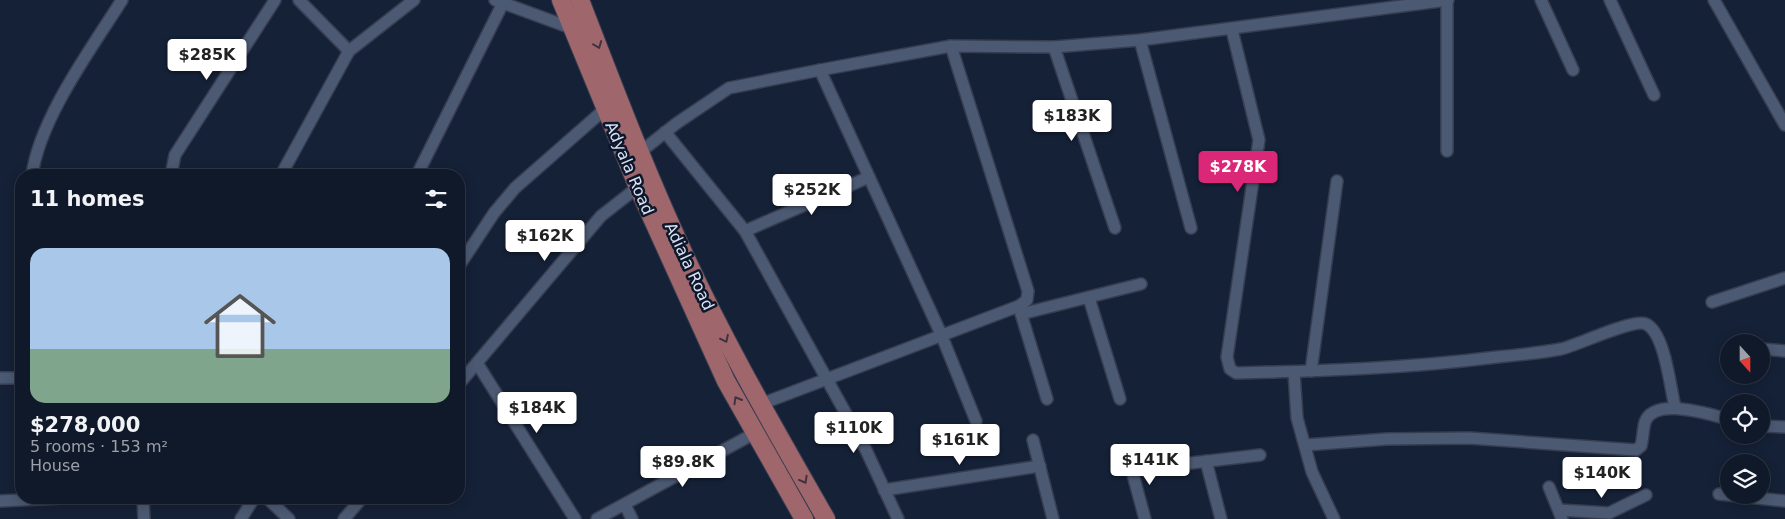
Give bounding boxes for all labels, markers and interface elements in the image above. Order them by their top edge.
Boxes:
pin: $285K [172,38,242,81]
one-way arrow [592,41,602,49]
text: $285K [179,45,235,64]
pin: $183K [1037,100,1107,142]
text: $183K [1044,106,1100,125]
street label: Adyala Road [601,119,658,218]
pin: $278K [1203,150,1273,193]
text: $278K [1210,157,1266,176]
pin: $252K [777,174,847,216]
text: $252K [784,180,840,199]
icon: filters [422,185,450,213]
text: 11 homes [30,187,145,211]
street label: Adiala Road [661,219,718,313]
pin: $162K [510,220,580,262]
text: $162K [517,226,573,245]
icon: home [195,281,285,371]
one-way arrow [719,334,729,343]
north arrow [1720,334,1770,384]
map controls [1720,334,1770,504]
pin: $184K [502,392,572,434]
button: locate [1720,394,1770,444]
one-way arrow [733,397,743,406]
text: $184K [509,398,565,417]
pin: $110K [819,412,889,454]
text: $278,000 [30,413,140,437]
text: $110K [826,418,882,437]
pin: $161K [925,424,995,466]
text: $161K [932,430,988,449]
text: 5 rooms · 153 m² [30,437,168,456]
pin: $141K [1115,444,1185,486]
pin: $89.8K [642,446,724,488]
text: $141K [1122,450,1178,469]
text: $89.8K [651,452,715,471]
button: layers [1720,454,1770,504]
text: House [30,456,80,475]
pin: $140K [1567,456,1637,499]
text: $140K [1574,463,1630,482]
one-way arrow [798,475,808,484]

